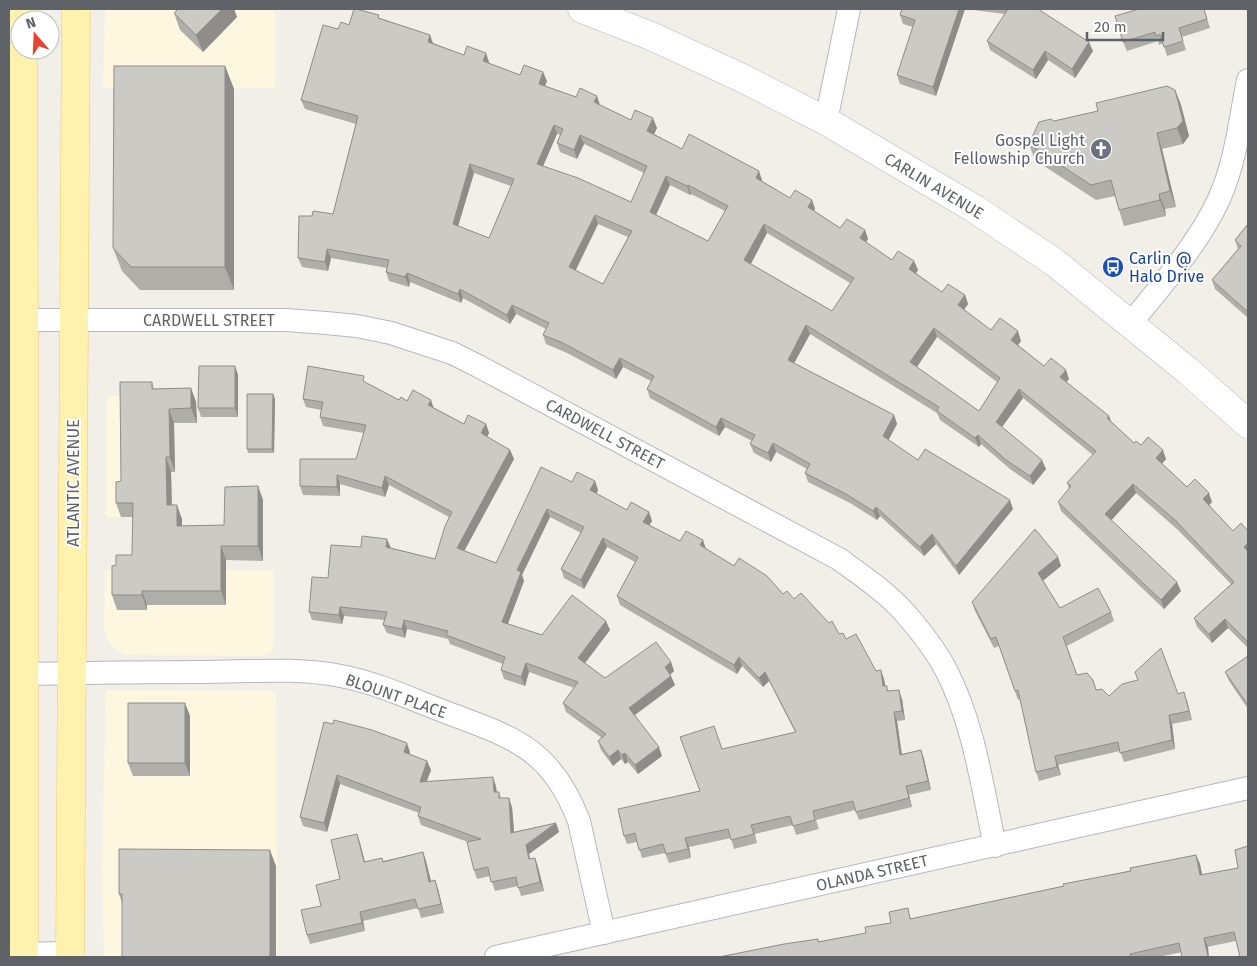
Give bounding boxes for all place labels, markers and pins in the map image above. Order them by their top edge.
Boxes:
place label: Gospel Light Fellowship Church [954,131,1085,168]
church icon: Gospel Light Fellowship Church [1089,137,1113,161]
place label: Carlin @ Halo Drive [1129,249,1204,286]
bus stop icon: Carlin @ Halo Drive [1101,255,1125,279]

